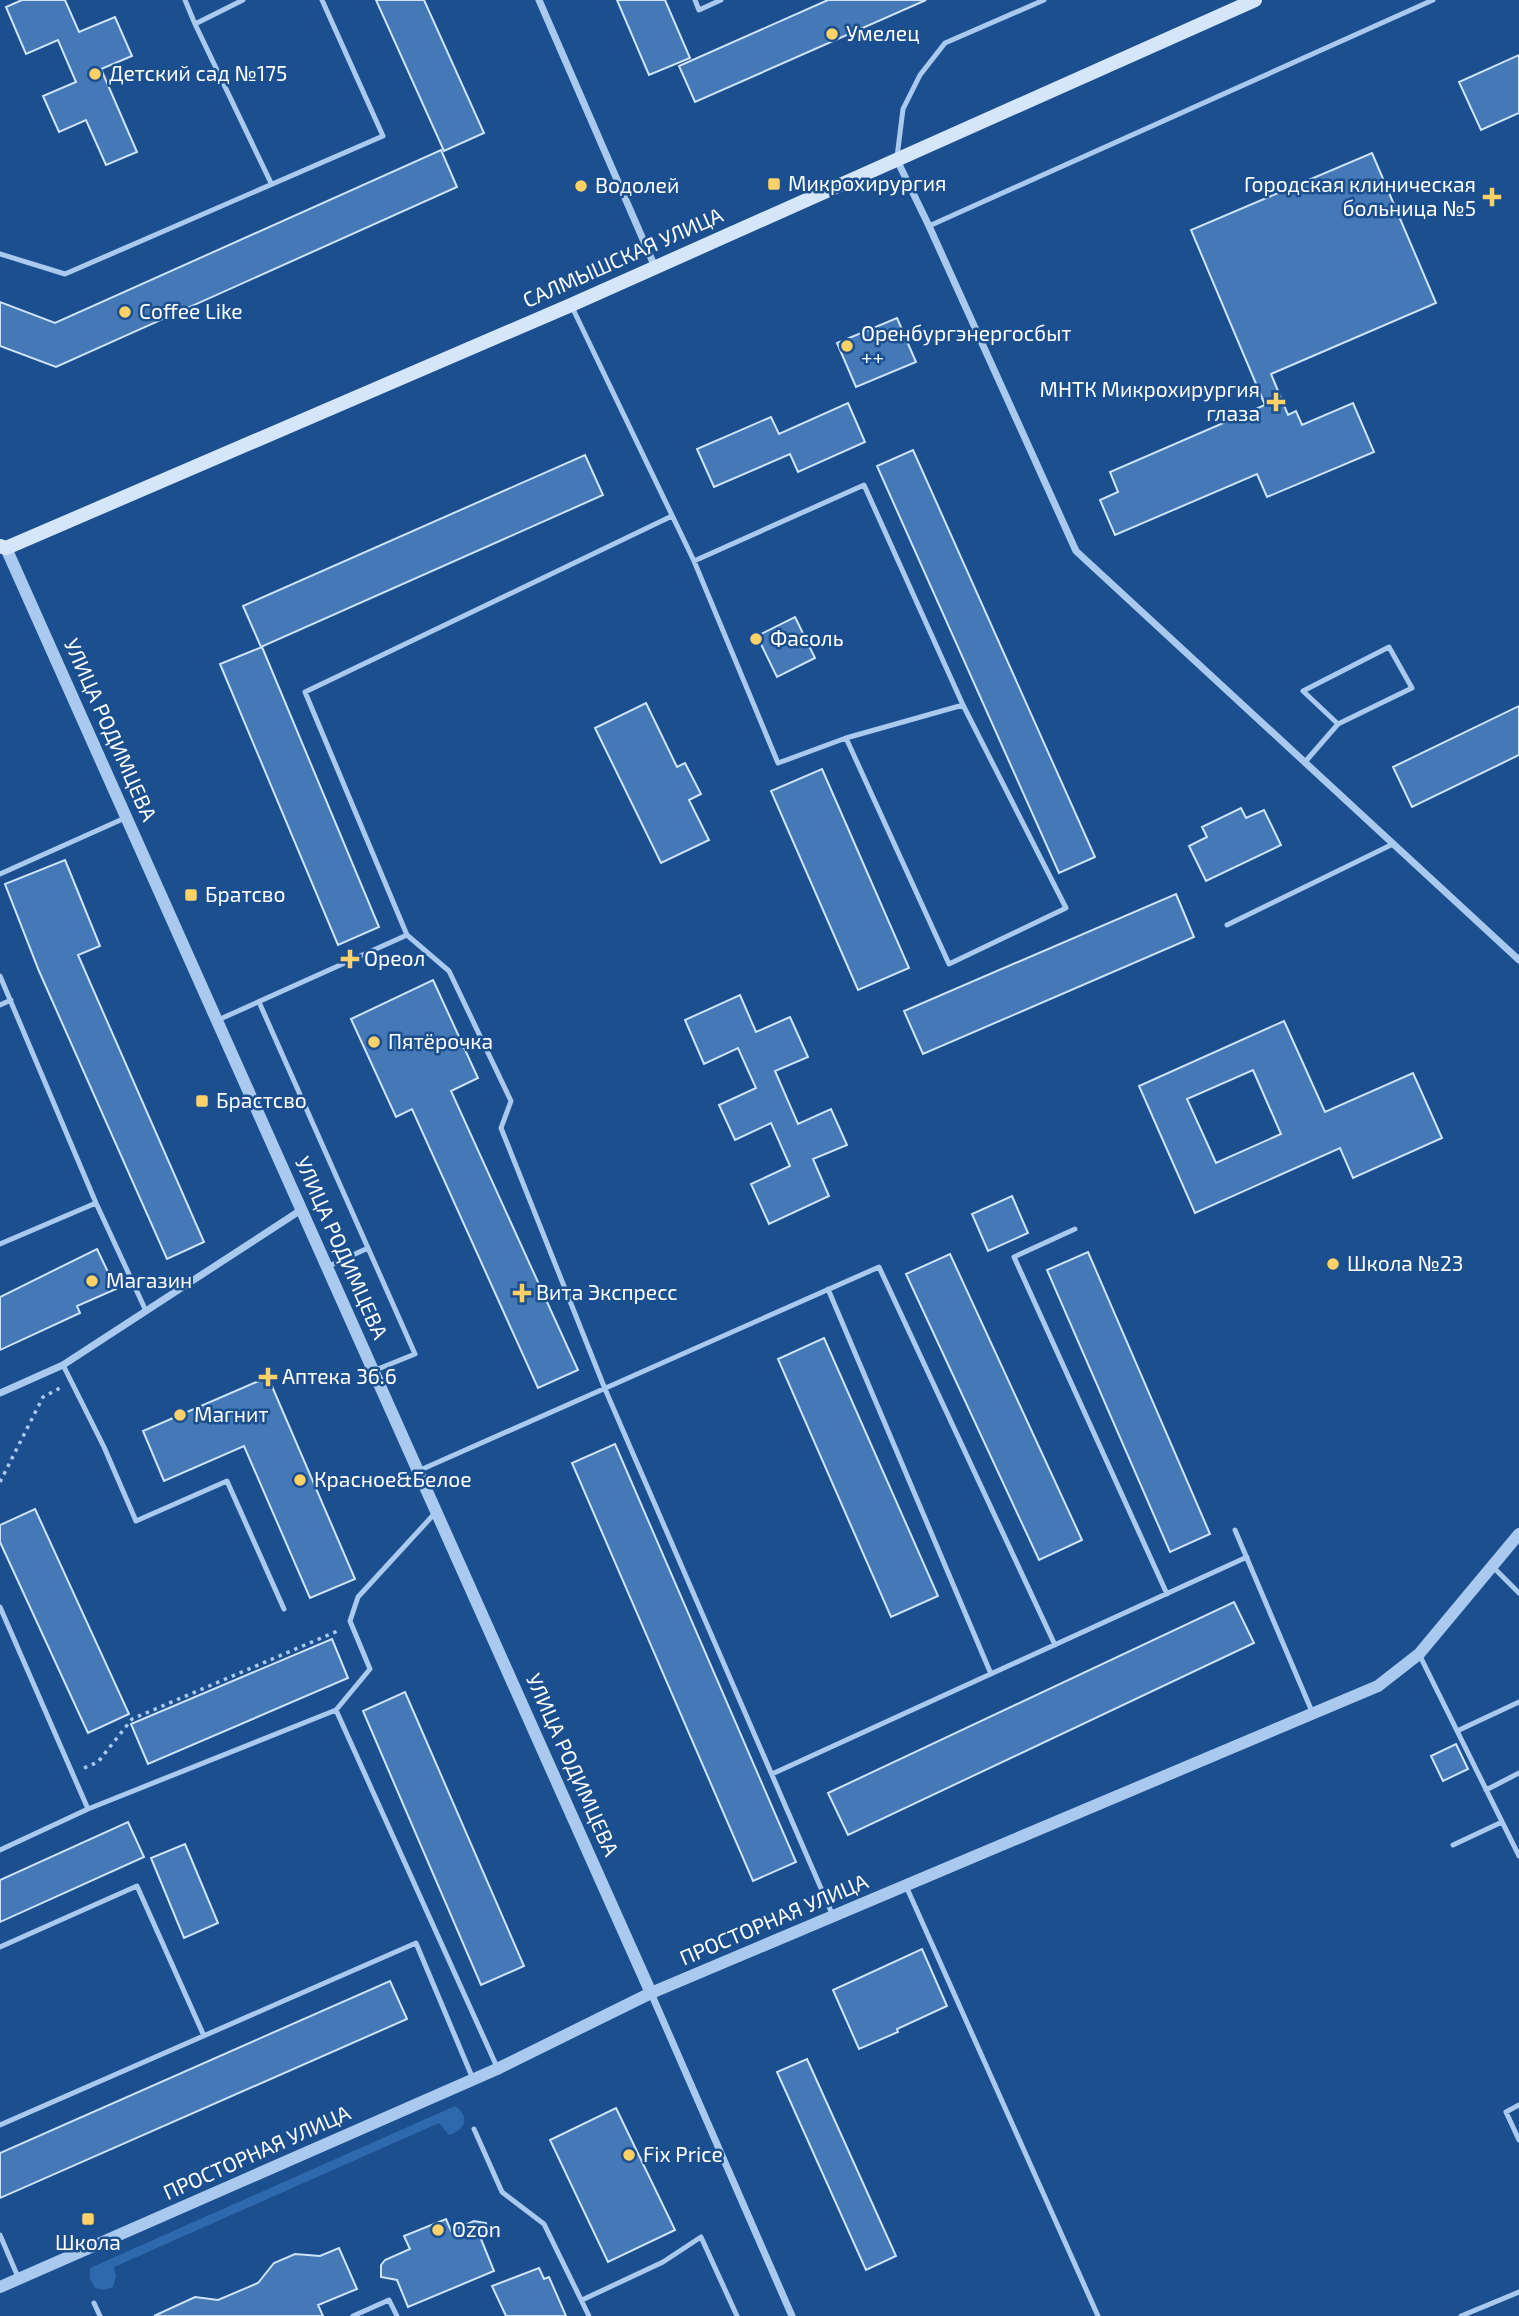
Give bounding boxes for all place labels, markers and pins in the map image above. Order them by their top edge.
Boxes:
place label: Умелец [846,20,920,45]
marker: Умелец [824,26,840,42]
place label: Детский сад №175 [109,60,287,85]
marker: Детский сад №175 [87,66,103,82]
place label: Микрохирургия [788,170,946,196]
place label: Городская клиническая больница №5 [1244,171,1476,220]
place label: Водолей [595,172,679,197]
marker: Микрохирургия [766,176,782,192]
marker: Водолей [573,178,589,194]
marker: Городская клиническая больница №5 [1482,187,1502,207]
place label: Coffee Like [139,298,243,323]
marker: Coffee Like [117,304,133,320]
place label: Оренбургэнергосбыт ++ [861,320,1072,369]
marker: Оренбургэнергосбыт ++ [839,338,855,354]
place label: МНТК Микрохирургия глаза [1040,376,1260,425]
marker: МНТК Микрохирургия глаза [1266,392,1286,412]
place label: Фасоль [770,625,843,650]
marker: Фасоль [748,631,764,647]
place label: Братсво [205,881,285,906]
marker: Братсво [183,887,199,903]
place label: Ореол [364,945,425,970]
marker: Ореол [342,951,358,967]
place label: Пятёрочка [388,1028,493,1053]
marker: Пятёрочка [366,1034,382,1050]
place label: Брастсво [216,1087,307,1112]
marker: Брастсво [194,1093,210,1109]
place label: Школа №23 [1347,1250,1464,1275]
marker: Школа №23 [1325,1256,1341,1272]
place label: Магазин [106,1267,192,1292]
marker: Магазин [84,1273,100,1289]
place label: Вита Экспресс [536,1279,678,1304]
marker: Вита Экспресс [514,1285,530,1301]
place label: Аптека 36.6 [282,1363,397,1388]
marker: Аптека 36.6 [260,1369,276,1385]
place label: Магнит [194,1401,269,1426]
marker: Магнит [172,1407,188,1423]
place label: Красное&Белое [314,1466,472,1491]
marker: Красное&Белое [292,1472,308,1488]
place label: Fix Price [643,2141,723,2166]
marker: Fix Price [621,2147,637,2163]
marker: Школа [80,2211,96,2227]
place label: Ozon [452,2216,501,2241]
marker: Ozon [430,2222,446,2238]
place label: Школа [55,2229,121,2254]

